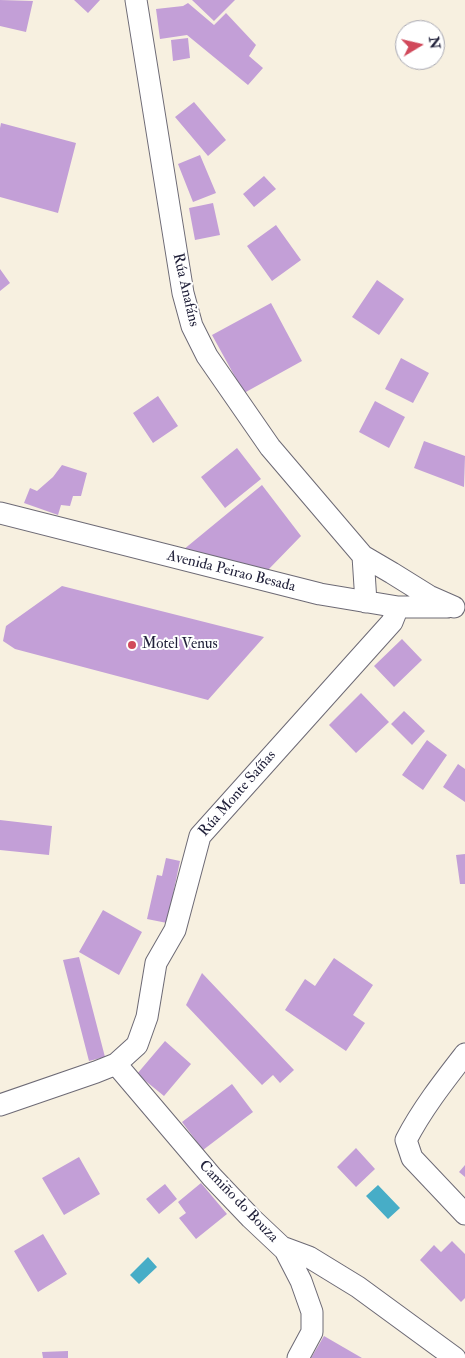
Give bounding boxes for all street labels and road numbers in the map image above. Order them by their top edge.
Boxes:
street label: Rúa Anafáns [168,251,202,329]
street label: Avenida Peirao Besada [165,547,297,597]
street label: Rúa Monte Saíñas [196,747,280,841]
street label: Camiño do Bouza [194,1157,282,1247]

